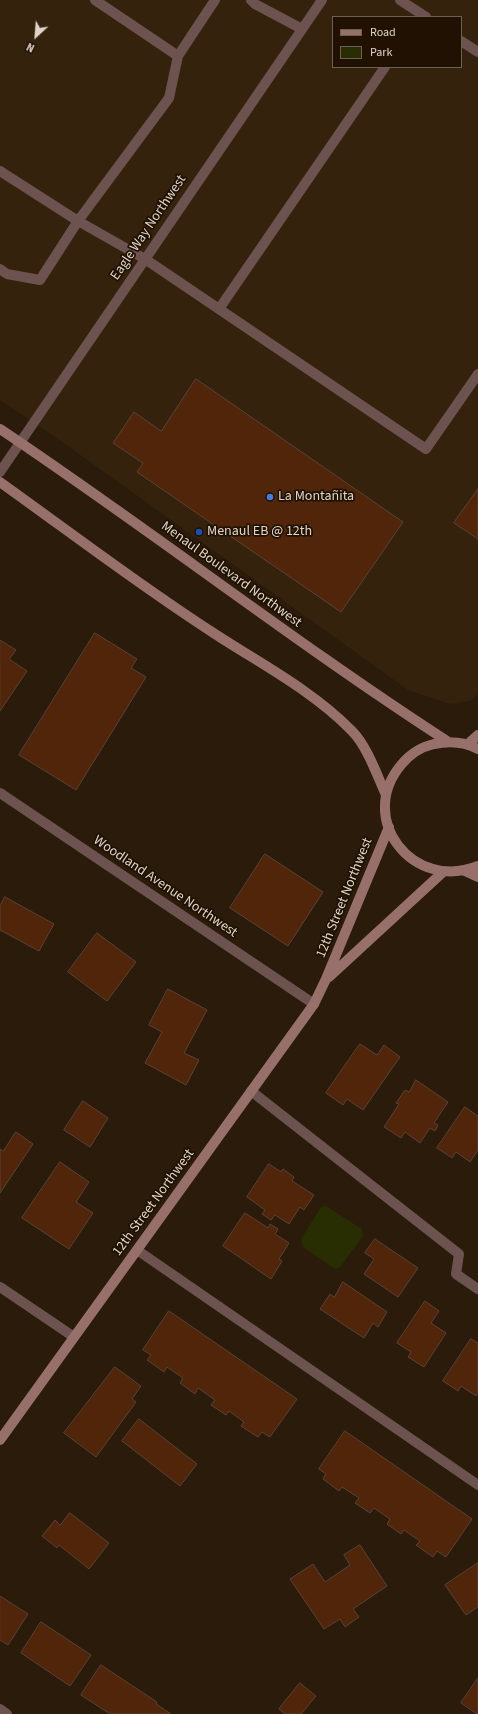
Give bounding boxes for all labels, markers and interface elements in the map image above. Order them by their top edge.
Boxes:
north arrow [16,16,56,56]
legend [332,16,462,68]
text: Road [370,24,396,41]
text: N [24,39,37,56]
text: Park [370,44,392,61]
street label: Eagle Way Northwest [108,172,190,284]
place label: La Montañita [278,489,354,505]
marker: La Montañita [265,492,275,502]
street label: Menaul Boulevard Northwest [157,518,305,632]
place label: Menaul EB @ 12th [207,524,312,540]
marker: Menaul EB @ 12th [194,527,204,537]
street label: Woodland Avenue Northwest [90,833,240,941]
street label: 12th Street Northwest [313,835,377,961]
street label: 12th Street Northwest [110,1146,198,1260]

